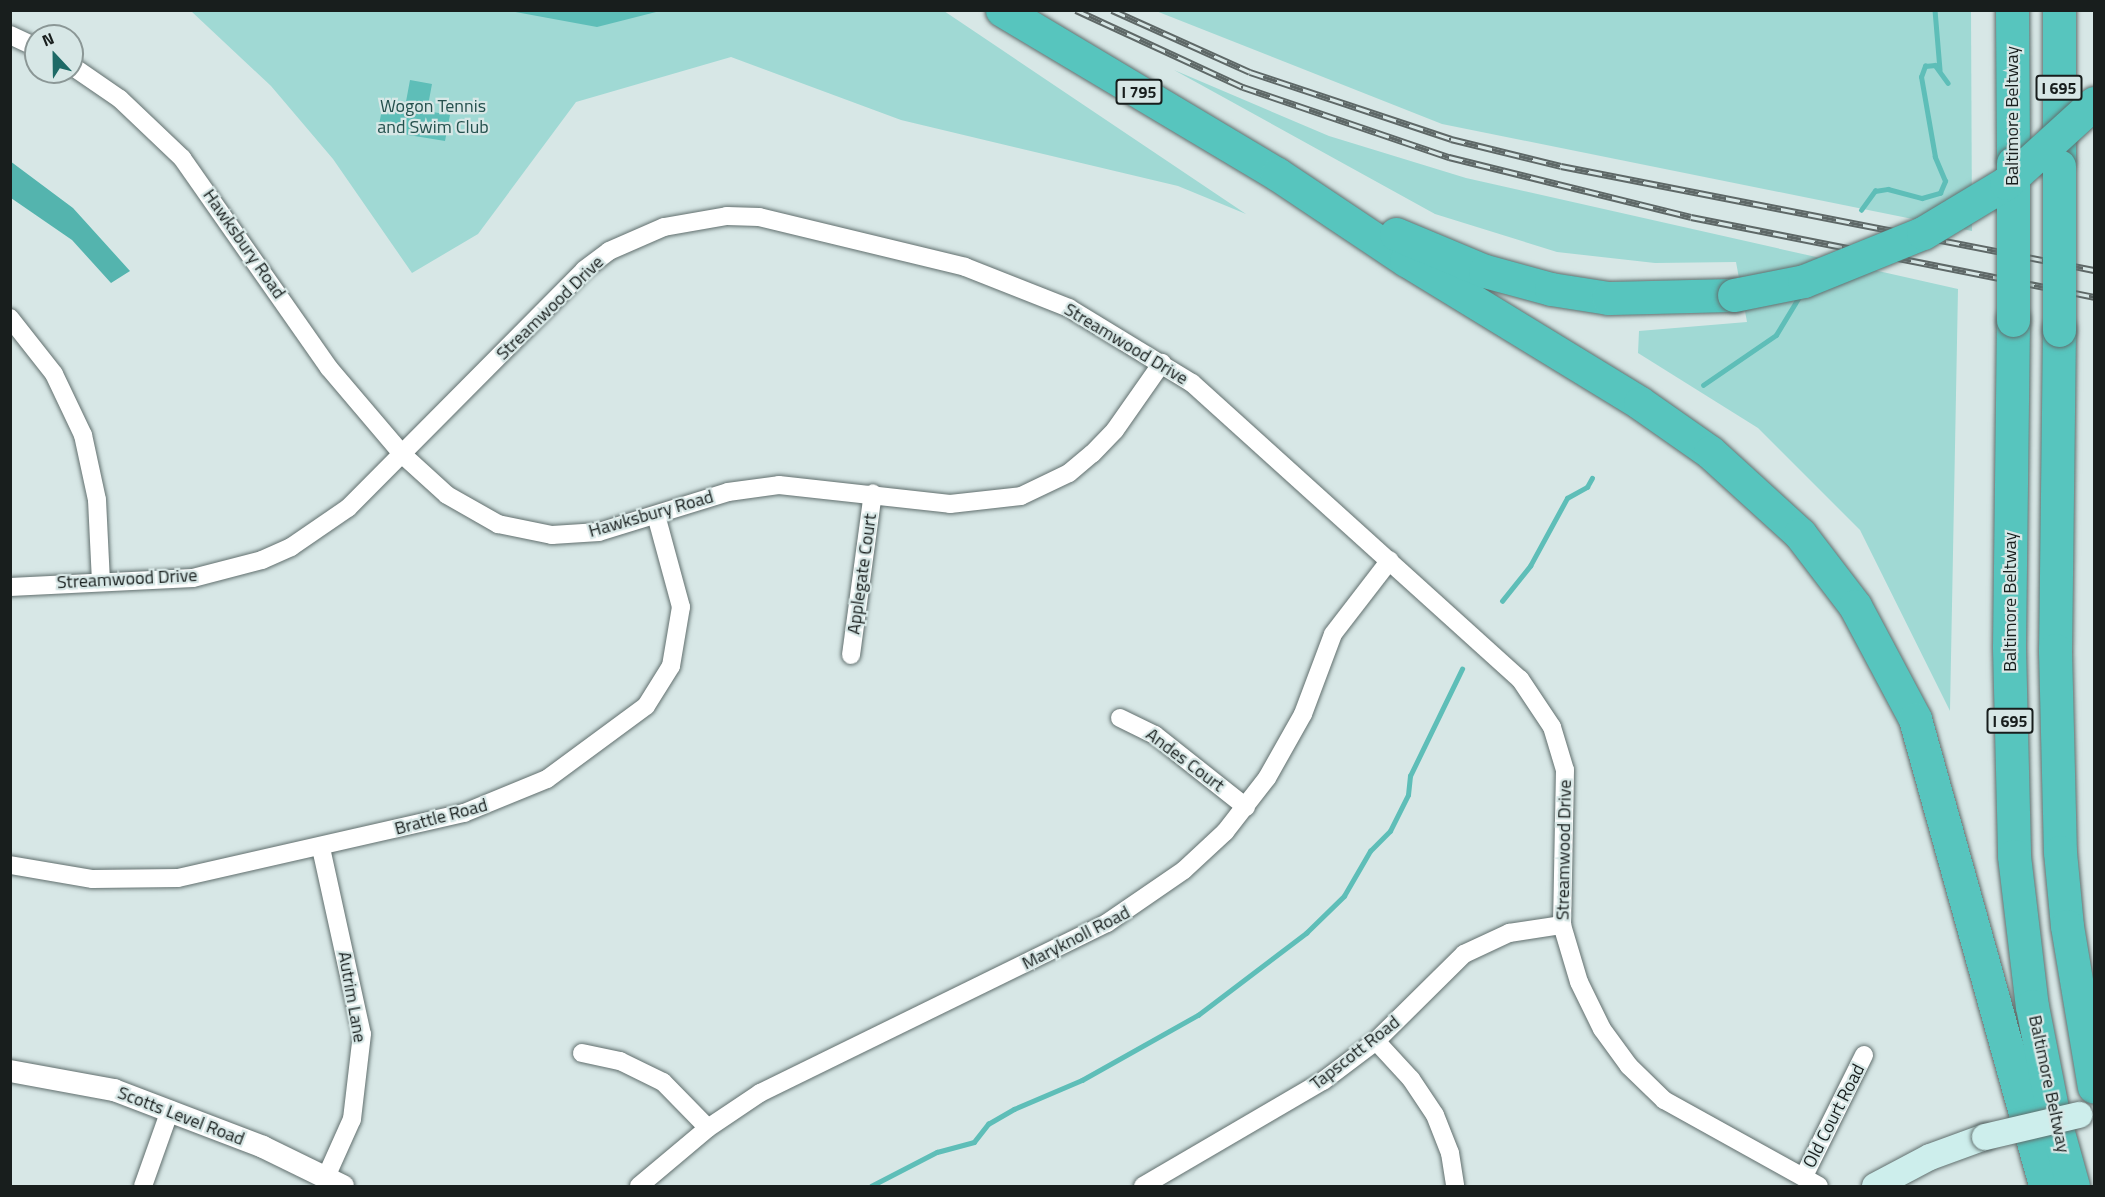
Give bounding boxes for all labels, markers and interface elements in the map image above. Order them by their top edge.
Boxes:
north arrow [24,24,84,84]
text: N [38,26,58,52]
street label: Baltimore Beltway [2001,46,2023,186]
road number: I 695 [2035,75,2083,101]
road number: I 795 [1115,79,1163,105]
park label: Wogon Tennis and Swim Club [377,96,489,138]
street label: Hawksbury Road [198,185,290,303]
street label: Streamwood Drive [492,251,608,365]
street label: Streamwood Drive [1060,299,1192,389]
street label: Hawksbury Road [586,486,716,542]
street label: Applegate Court [843,512,881,636]
street label: Baltimore Beltway [1999,532,2021,672]
street label: Streamwood Drive [56,565,198,593]
road number: I 695 [1986,708,2034,734]
street label: Andes Court [1142,724,1228,796]
street label: Streamwood Drive [1552,780,1576,920]
street label: Brattle Road [392,794,490,840]
street label: Maryknoll Road [1018,902,1134,974]
street label: Autrim Lane [333,950,371,1044]
street label: Tapscott Road [1306,1011,1404,1095]
street label: Baltimore Beltway [2024,1013,2074,1155]
street label: Old Court Road [1799,1060,1869,1172]
street label: Scotts Level Road [115,1082,247,1150]

